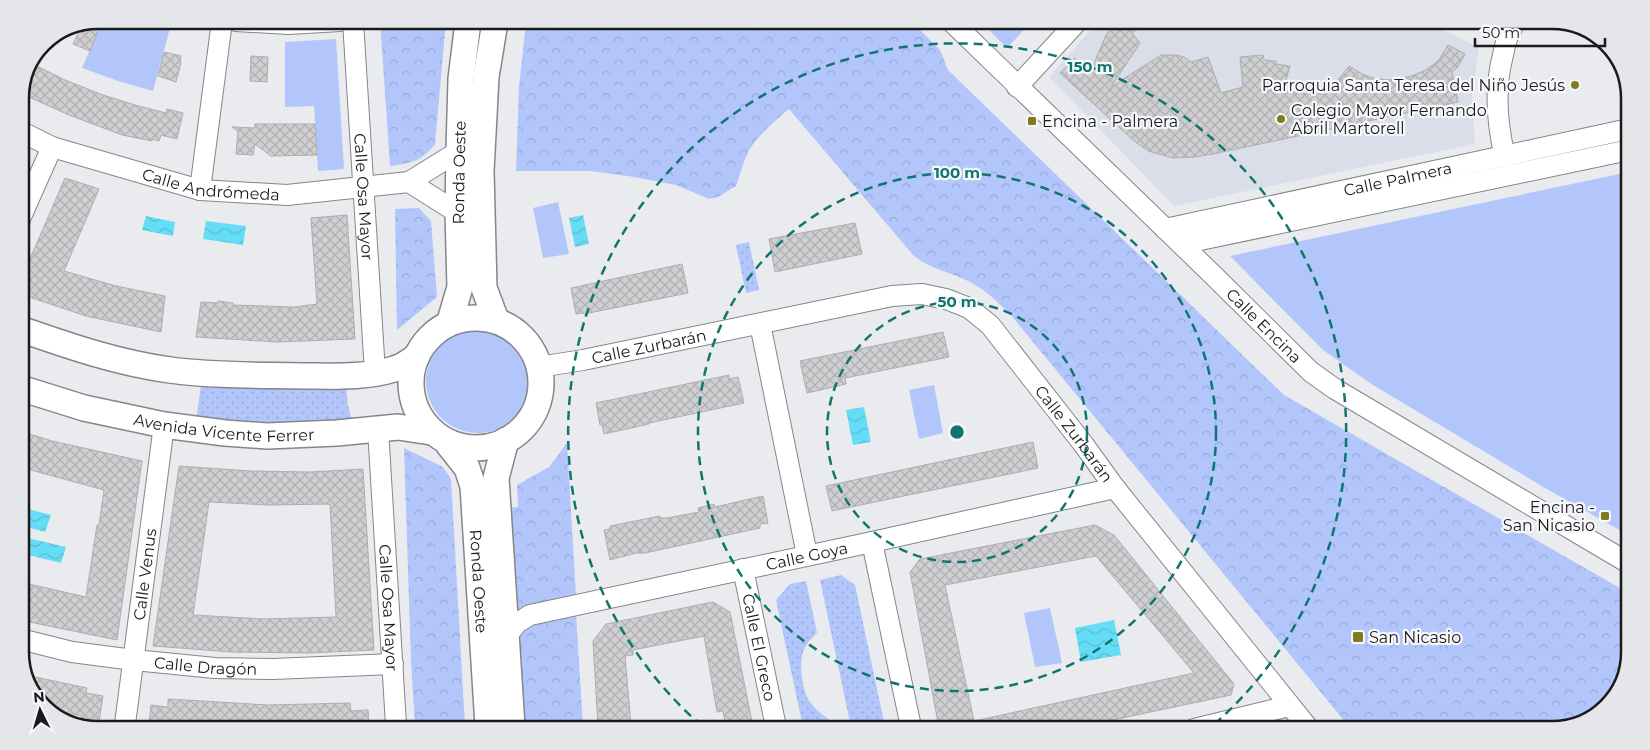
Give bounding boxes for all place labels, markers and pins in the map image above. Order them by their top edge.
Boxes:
place label: Parroquia Santa Teresa del Niño Jesús [1262,76,1565,95]
marker: Parroquia Santa Teresa del Niño Jesús [1569,79,1581,91]
place label: Colegio Mayor Fernando Abril Martorell [1291,101,1487,138]
place label: Encina - Palmera [1042,112,1178,131]
marker: Colegio Mayor Fernando Abril Martorell [1275,113,1287,125]
marker: Encina - Palmera [1026,115,1038,127]
centre of rings [948,423,966,441]
place label: Encina - San Nicasio [1503,498,1595,535]
marker: Encina - San Nicasio [1599,510,1611,522]
place label: San Nicasio [1369,628,1461,647]
marker: San Nicasio [1351,630,1365,644]

